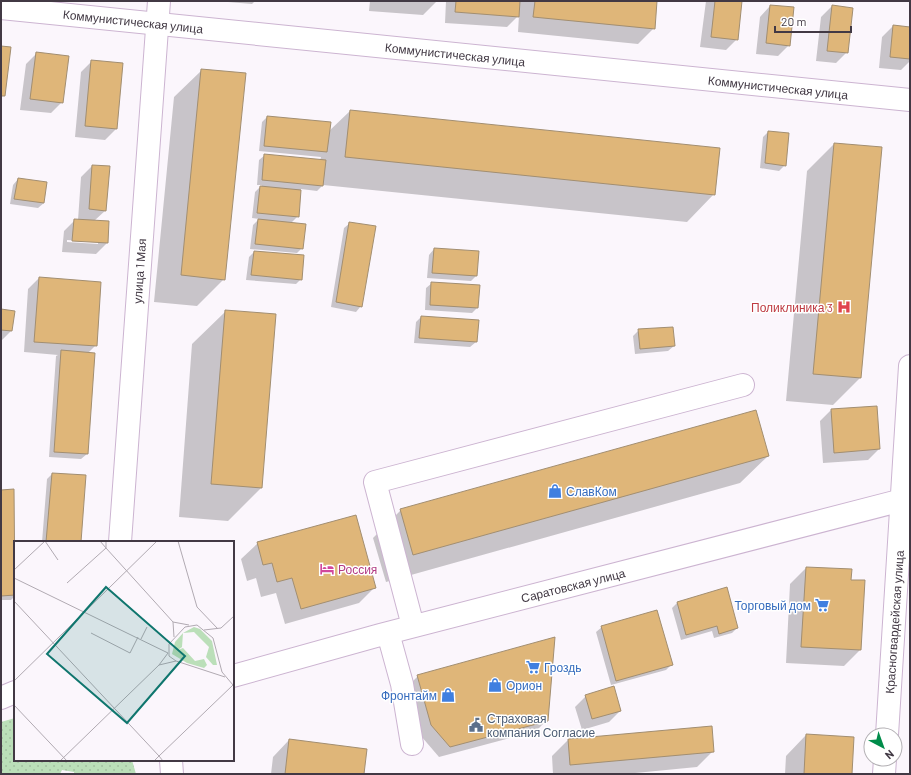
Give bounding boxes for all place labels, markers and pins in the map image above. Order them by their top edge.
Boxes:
hospital icon: Поликлиника 3 [836,299,852,315]
place label: Поликлиника 3 [751,300,833,314]
shop icon: СлавКом [547,483,563,499]
place label: СлавКом [566,484,617,498]
hotel icon: Россия [319,561,335,577]
place label: Россия [338,562,377,576]
supermarket icon: Торговый дом [814,597,830,613]
place label: Торговый дом [734,598,811,613]
supermarket icon: Гроздь [525,659,541,675]
place label: Гроздь [544,660,582,675]
shop icon: Орион [487,677,503,693]
place label: Орион [506,678,542,693]
shop icon: Фронтайм [440,687,456,703]
place label: Фронтайм [381,688,437,703]
place label: Страховая компания Согласие [487,711,596,739]
public building icon: Страховая компания Согласие [468,717,484,733]

